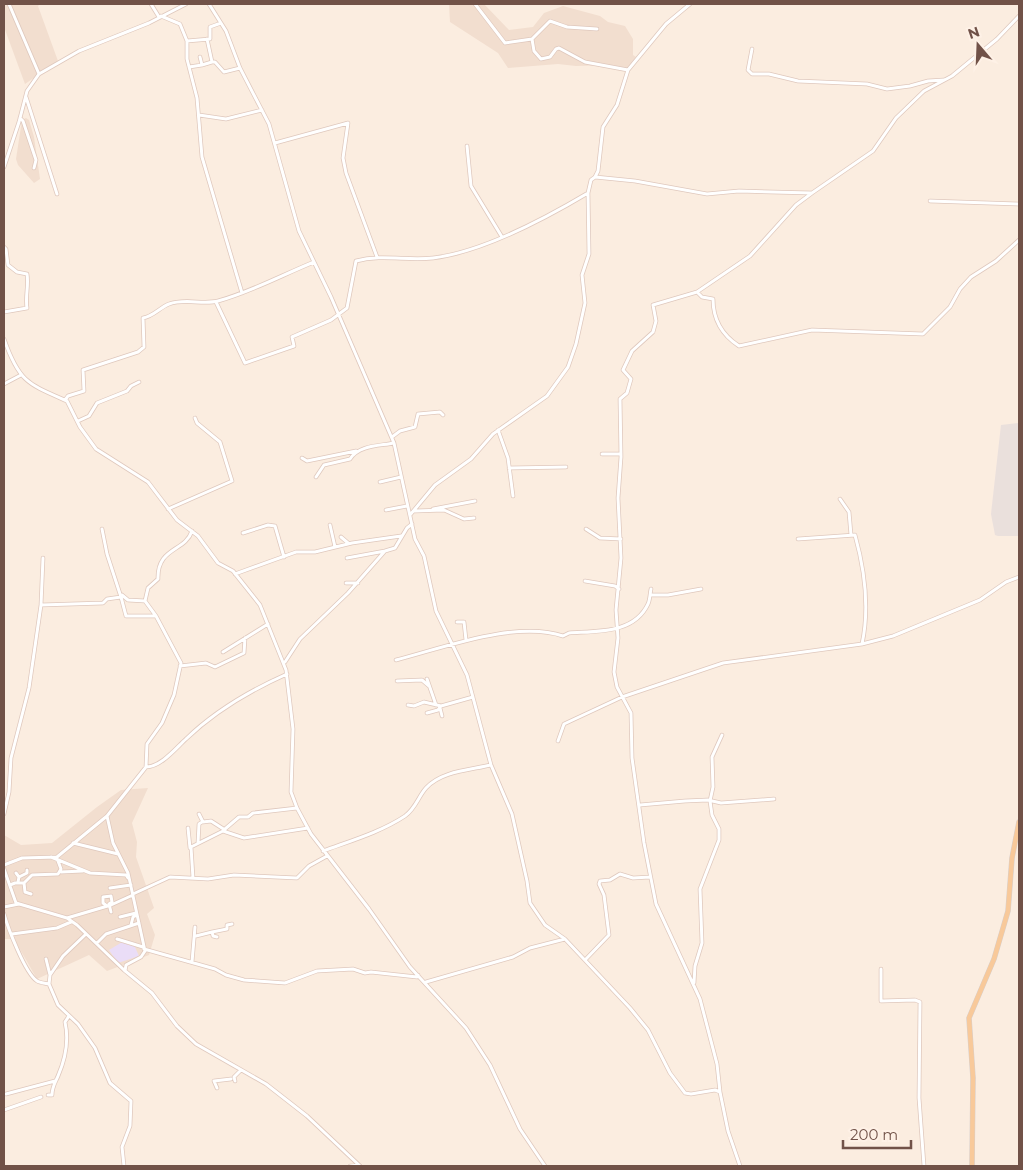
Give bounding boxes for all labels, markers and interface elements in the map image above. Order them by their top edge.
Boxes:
north arrow [953,20,1003,70]
text: N [965,22,982,43]
scale bar [843,1118,910,1150]
text: 200 m [850,1125,898,1144]

